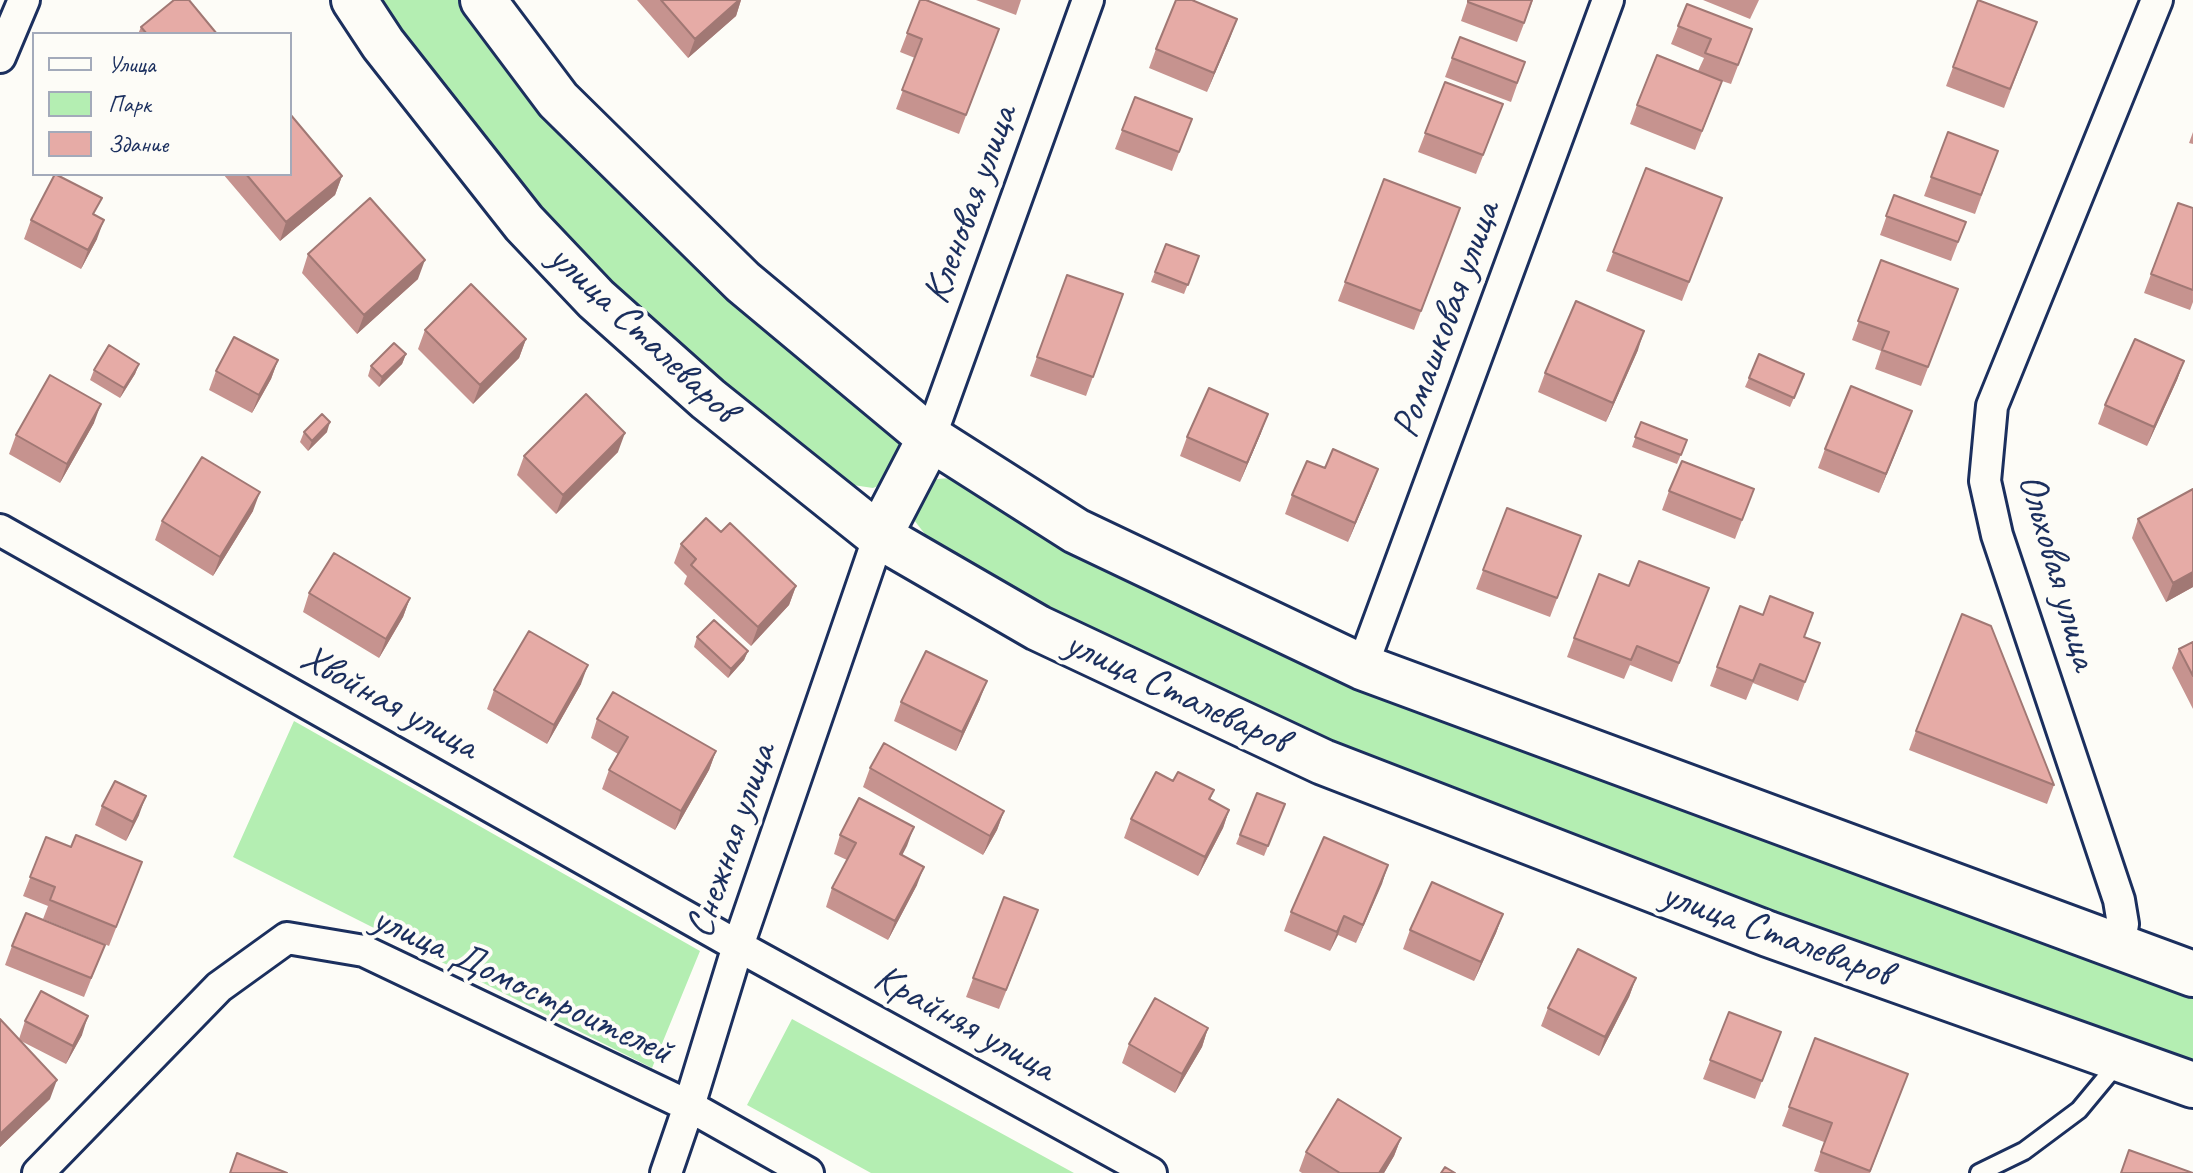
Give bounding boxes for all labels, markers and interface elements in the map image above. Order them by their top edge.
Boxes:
legend [32,32,292,176]
text: Улица [108,49,156,79]
text: Парк [108,89,151,119]
street label: Кленовая улица [913,100,1029,310]
text: Здание [108,129,168,159]
street label: Ромашковая улица [1382,196,1512,444]
street label: улица Сталеваров [538,235,746,433]
street label: Ольховая улица [2006,469,2108,675]
street label: улица Сталеваров [1057,620,1295,766]
street label: Хвойная улица [292,635,486,771]
street label: Снежная улица [676,738,788,944]
street label: улица Сталеваров [1655,871,1897,999]
street label: улица Домостроителей [365,896,679,1076]
street label: Крайняя улица [865,955,1063,1093]

